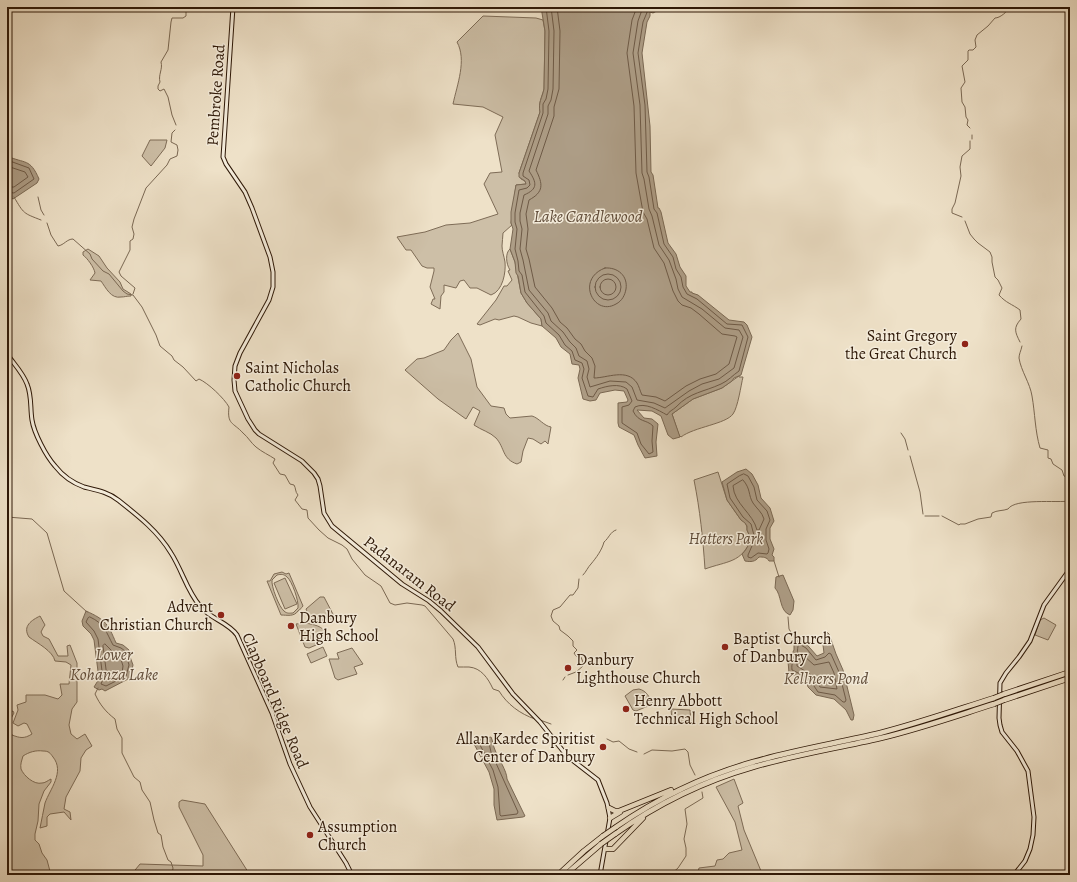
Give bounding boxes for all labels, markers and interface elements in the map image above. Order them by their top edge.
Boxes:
street label: Pembroke Road [201,43,231,147]
water label: Lake Candlewood [533,205,643,228]
place label: Saint Gregory the Great Church [845,325,958,365]
marker: Saint Gregory the Great Church [960,339,970,349]
place label: Saint Nicholas Catholic Church [245,357,352,397]
marker: Saint Nicholas Catholic Church [232,371,242,381]
park label: Hatters Park [689,528,763,550]
street label: Padanaram Road [359,531,460,617]
place label: Advent Christian Church [100,596,213,636]
place label: Danbury High School [299,607,379,647]
marker: Advent Christian Church [216,610,226,620]
marker: Danbury High School [286,621,296,631]
place label: Baptist Church of Danbury [733,628,832,668]
street label: Clapboard Ridge Road [237,629,314,772]
marker: Baptist Church of Danbury [720,642,730,652]
water label: Lower Kohanza Lake [70,643,158,686]
place label: Danbury Lighthouse Church [576,649,701,689]
marker: Danbury Lighthouse Church [563,663,573,673]
water label: Kellners Pond [784,667,869,690]
place label: Henry Abbott Technical High School [634,690,778,730]
marker: Henry Abbott Technical High School [621,704,631,714]
place label: Allan Kardec Spiritist Center of Danbury [455,728,596,768]
marker: Allan Kardec Spiritist Center of Danbury [598,742,608,752]
place label: Assumption Church [317,816,397,856]
marker: Assumption Church [305,830,315,840]

